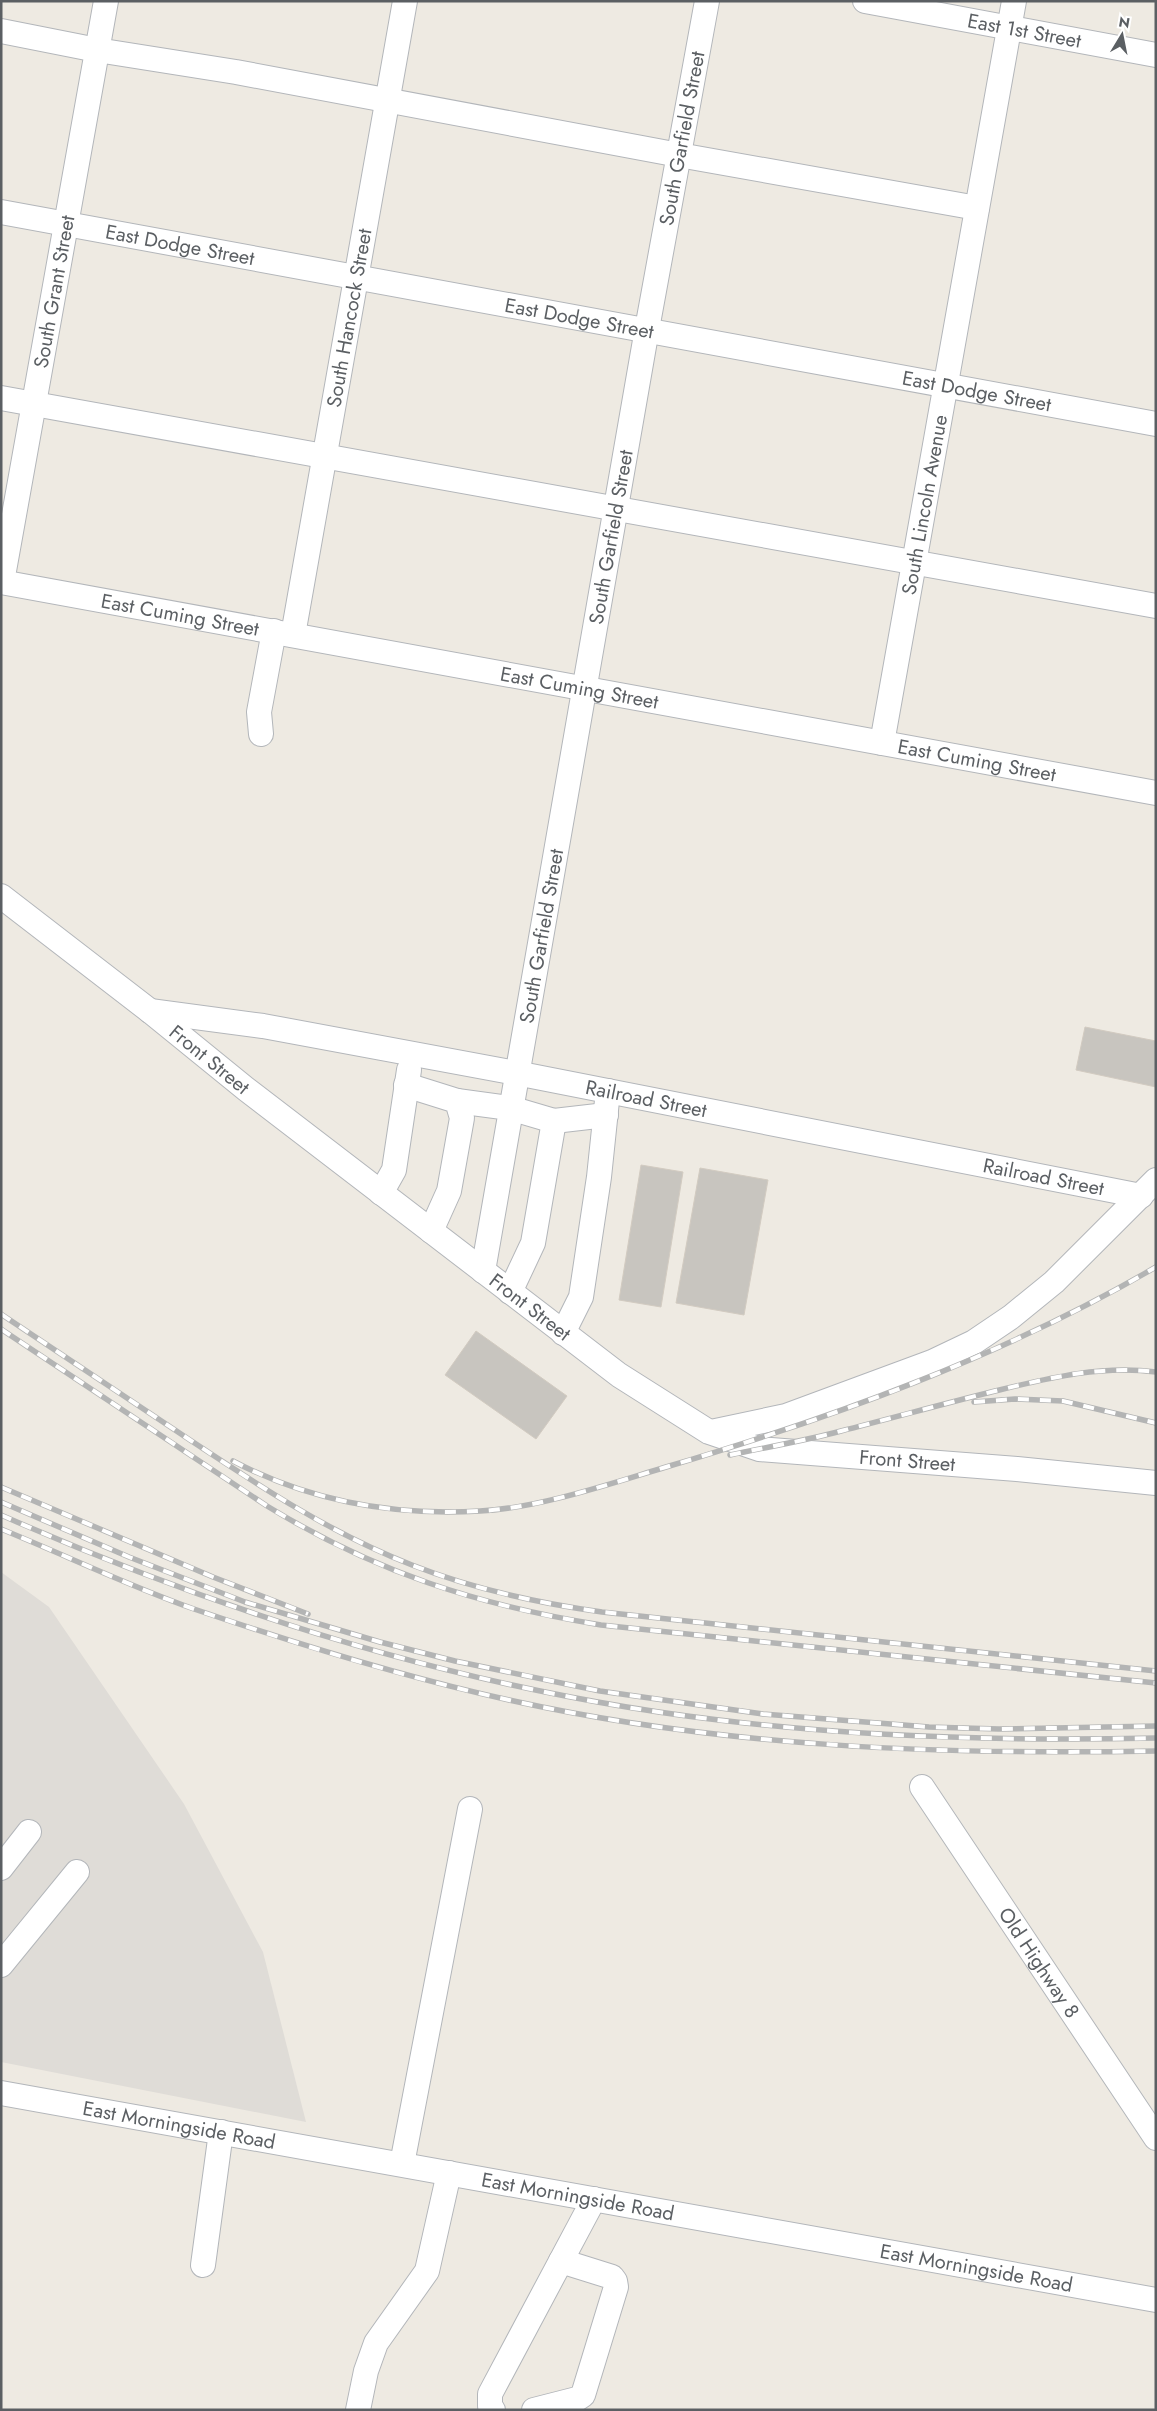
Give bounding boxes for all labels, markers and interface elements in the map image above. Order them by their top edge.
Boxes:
street label: East 1st Street [965,6,1084,56]
north arrow [1097,10,1147,60]
text: N [1117,11,1131,33]
street label: South Garfield Street [652,49,713,228]
street label: South Grant Street [27,213,82,370]
street label: East Dodge Street [103,217,257,273]
street label: South Hancock Street [320,226,380,410]
street label: East Dodge Street [502,291,656,347]
street label: East Dodge Street [900,364,1054,420]
street label: South Lincoln Avenue [895,413,955,597]
street label: South Garfield Street [582,447,641,627]
street label: East Cuming Street [99,587,262,644]
street label: East Cuming Street [498,660,661,717]
street label: East Cuming Street [895,732,1058,789]
street label: South Garfield Street [512,846,571,1026]
street label: Front Street [163,1018,256,1102]
street label: Railroad Street [583,1073,709,1125]
street label: Railroad Street [980,1151,1107,1203]
street label: Front Street [483,1267,577,1348]
street label: Front Street [858,1443,956,1479]
street label: Old Highway 8 [991,1902,1086,2024]
street label: East Morningside Road [80,2094,278,2157]
street label: East Morningside Road [479,2165,676,2228]
street label: East Morningside Road [878,2237,1075,2300]

